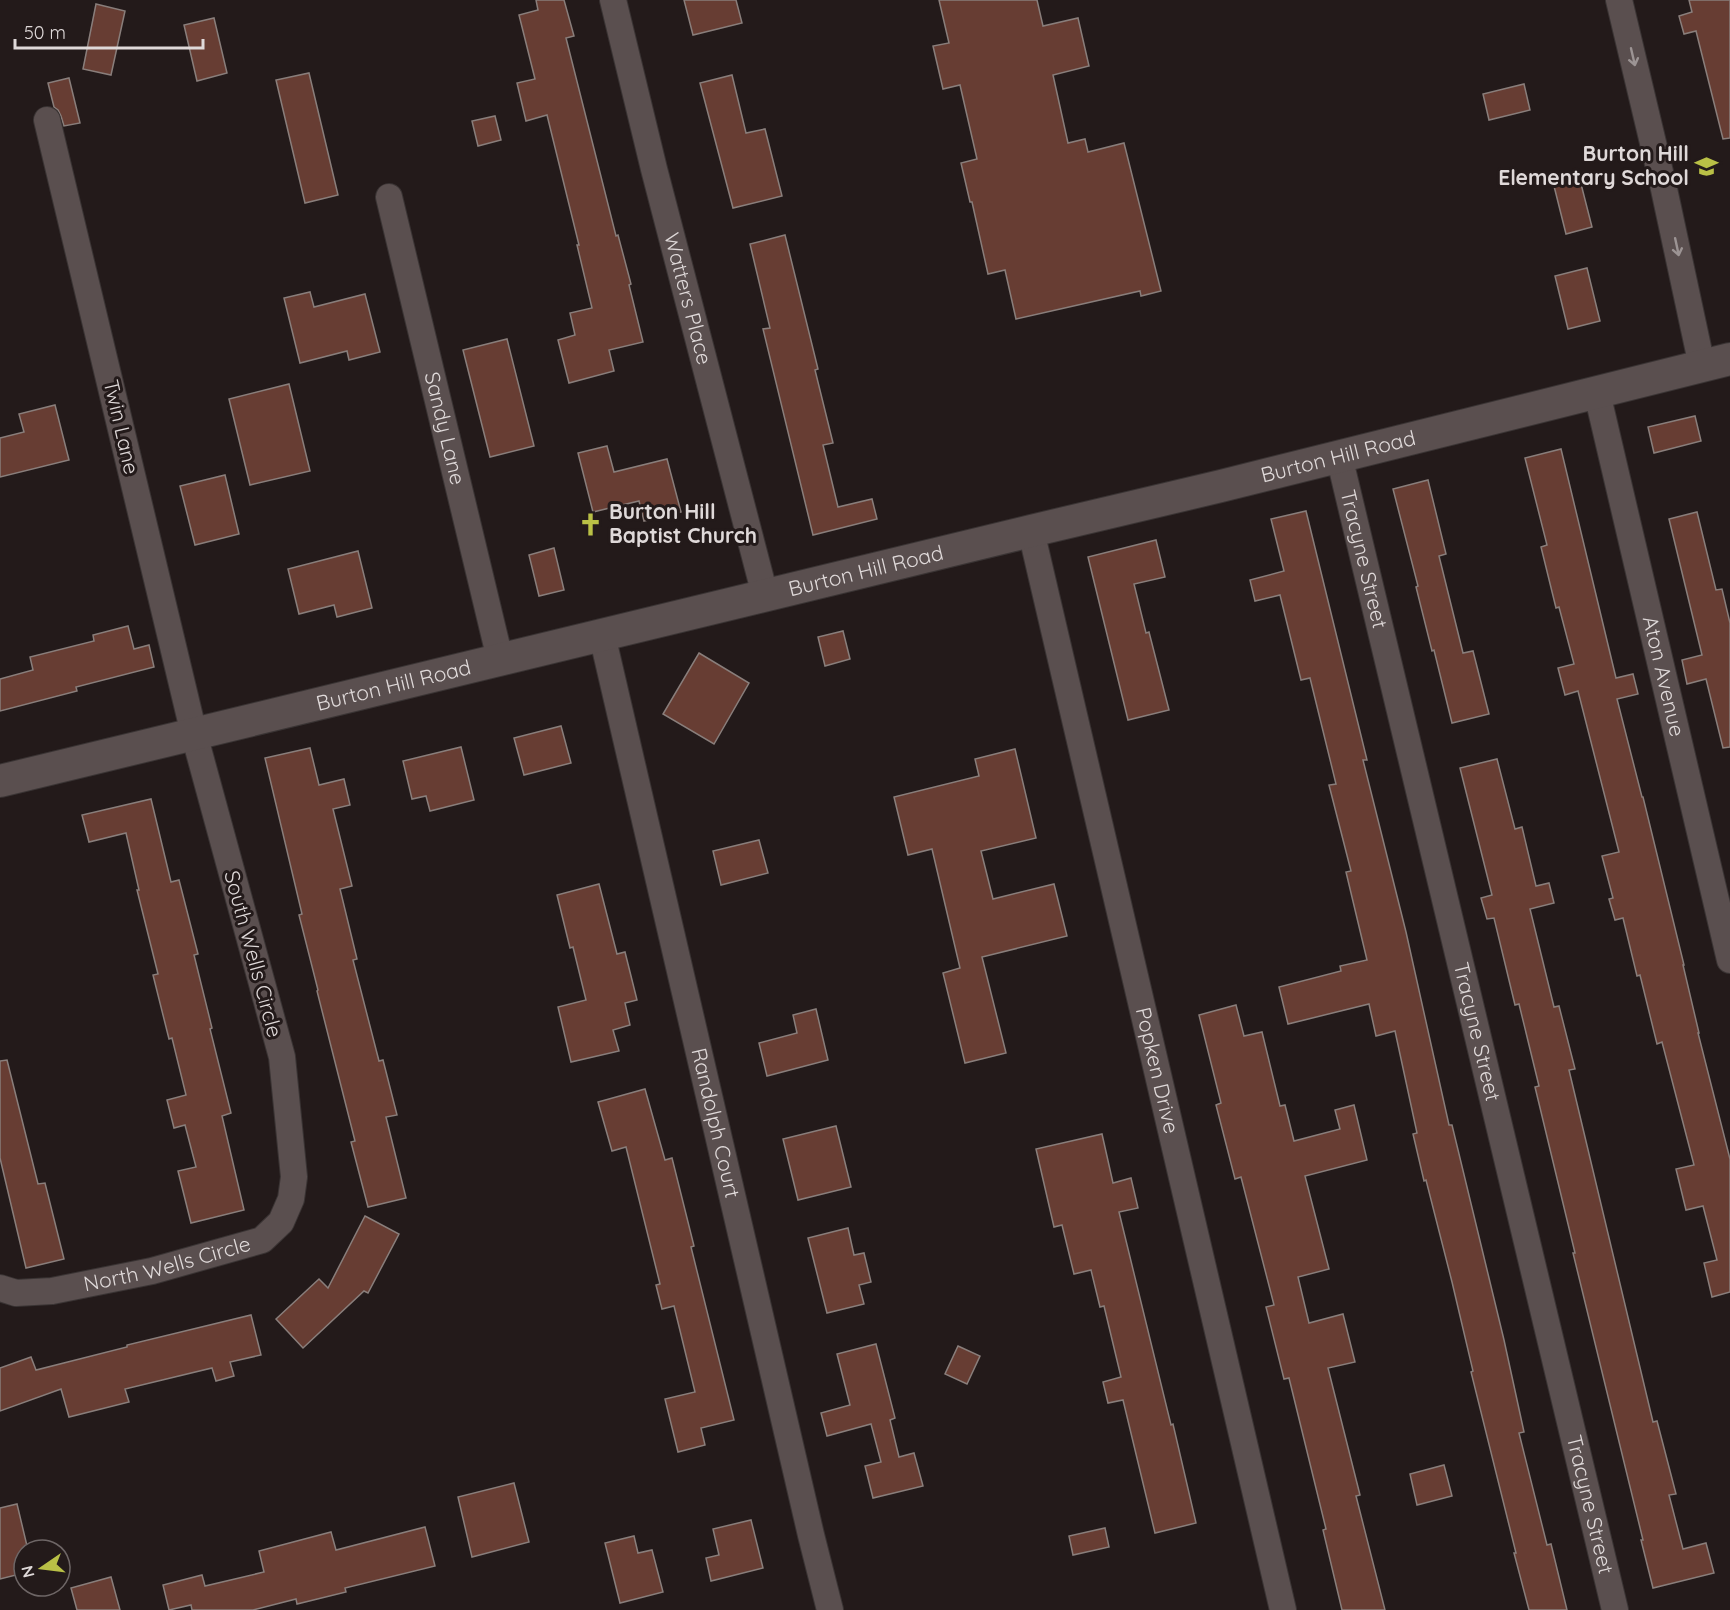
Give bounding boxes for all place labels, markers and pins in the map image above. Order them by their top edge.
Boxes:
place label: Burton Hill Elementary School [1498,140,1689,190]
school or university icon: Burton Hill Elementary School [1694,153,1720,179]
place label: Burton Hill Baptist Church [609,498,757,548]
church icon: Burton Hill Baptist Church [578,511,604,537]

